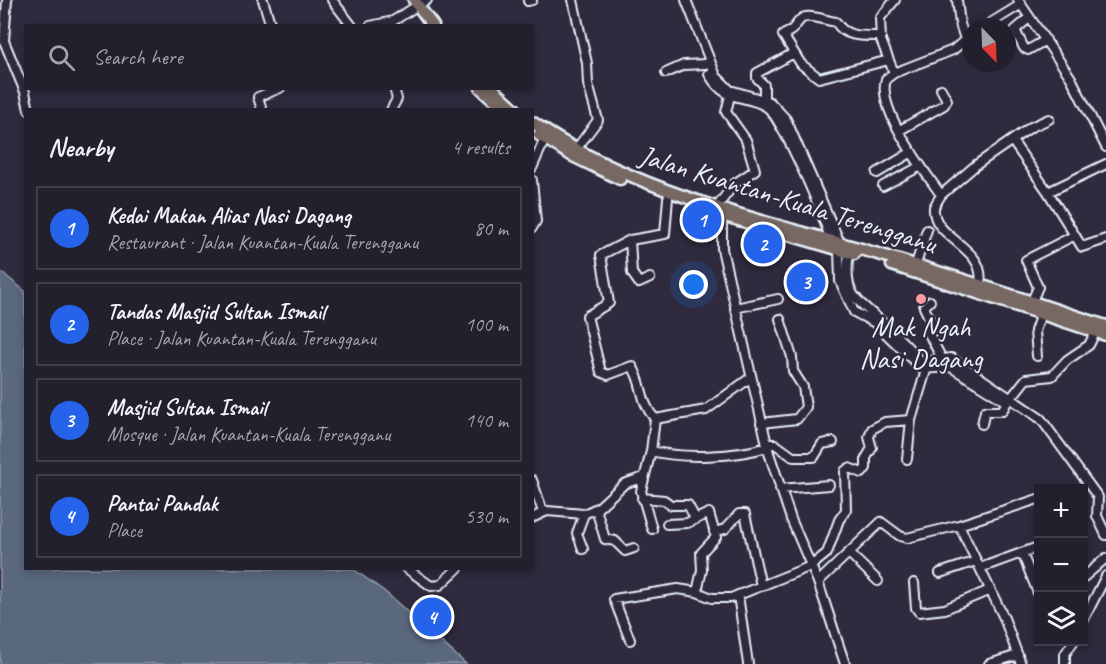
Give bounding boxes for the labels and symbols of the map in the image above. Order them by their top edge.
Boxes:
north arrow [962,18,1016,72]
street label: Jalan Kuantan-Kuala Terengganu [634,137,942,261]
pin: 1 [682,198,722,242]
pin: 2 [744,222,783,266]
pin: 3 [786,260,826,304]
your location [679,270,708,299]
marker: Mak Ngah Nasi Dagang [914,292,928,306]
place label: Mak Ngah Nasi Dagang [860,309,984,376]
pin: 4 [412,594,452,640]

